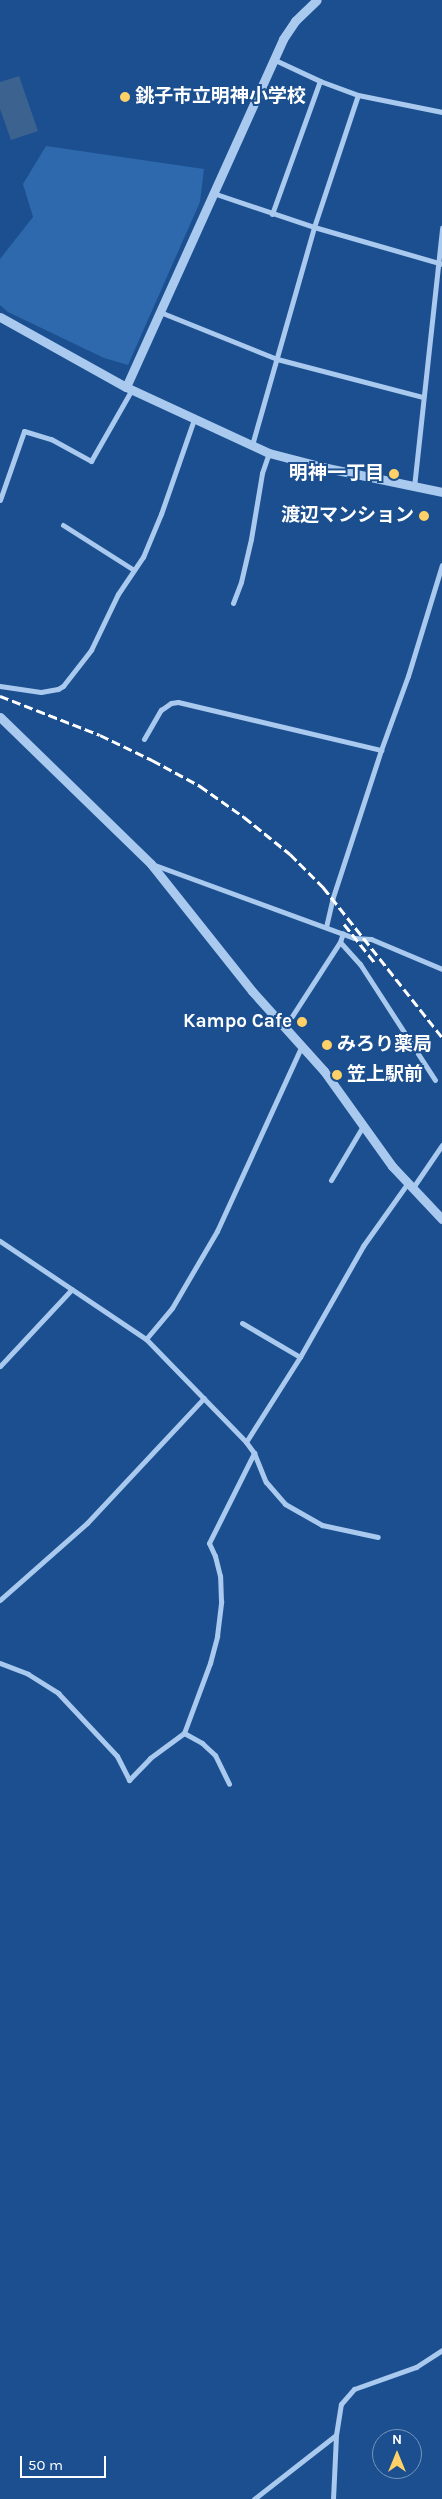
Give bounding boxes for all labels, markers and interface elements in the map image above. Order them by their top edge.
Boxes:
place label: 銚子市立明神小学校 [135,86,306,108]
marker: 銚子市立明神小学校 [119,91,131,103]
place label: 明神一丁目 [289,463,384,485]
marker: 明神一丁目 [388,468,400,480]
place label: 渡辺マンション [281,505,414,527]
marker: 渡辺マンション [418,510,430,522]
place label: Kampo Cafe [183,1011,292,1033]
marker: Kampo Cafe [296,1016,308,1028]
place label: みろり薬局 [337,1034,432,1056]
marker: みろり薬局 [321,1039,333,1051]
place label: 笠上駅前 [347,1064,423,1086]
marker: 笠上駅前 [331,1069,343,1081]
north arrow [372,2429,422,2479]
text: N [392,2431,402,2448]
scale bar [22,2446,109,2478]
text: 50 m [28,2456,63,2474]

